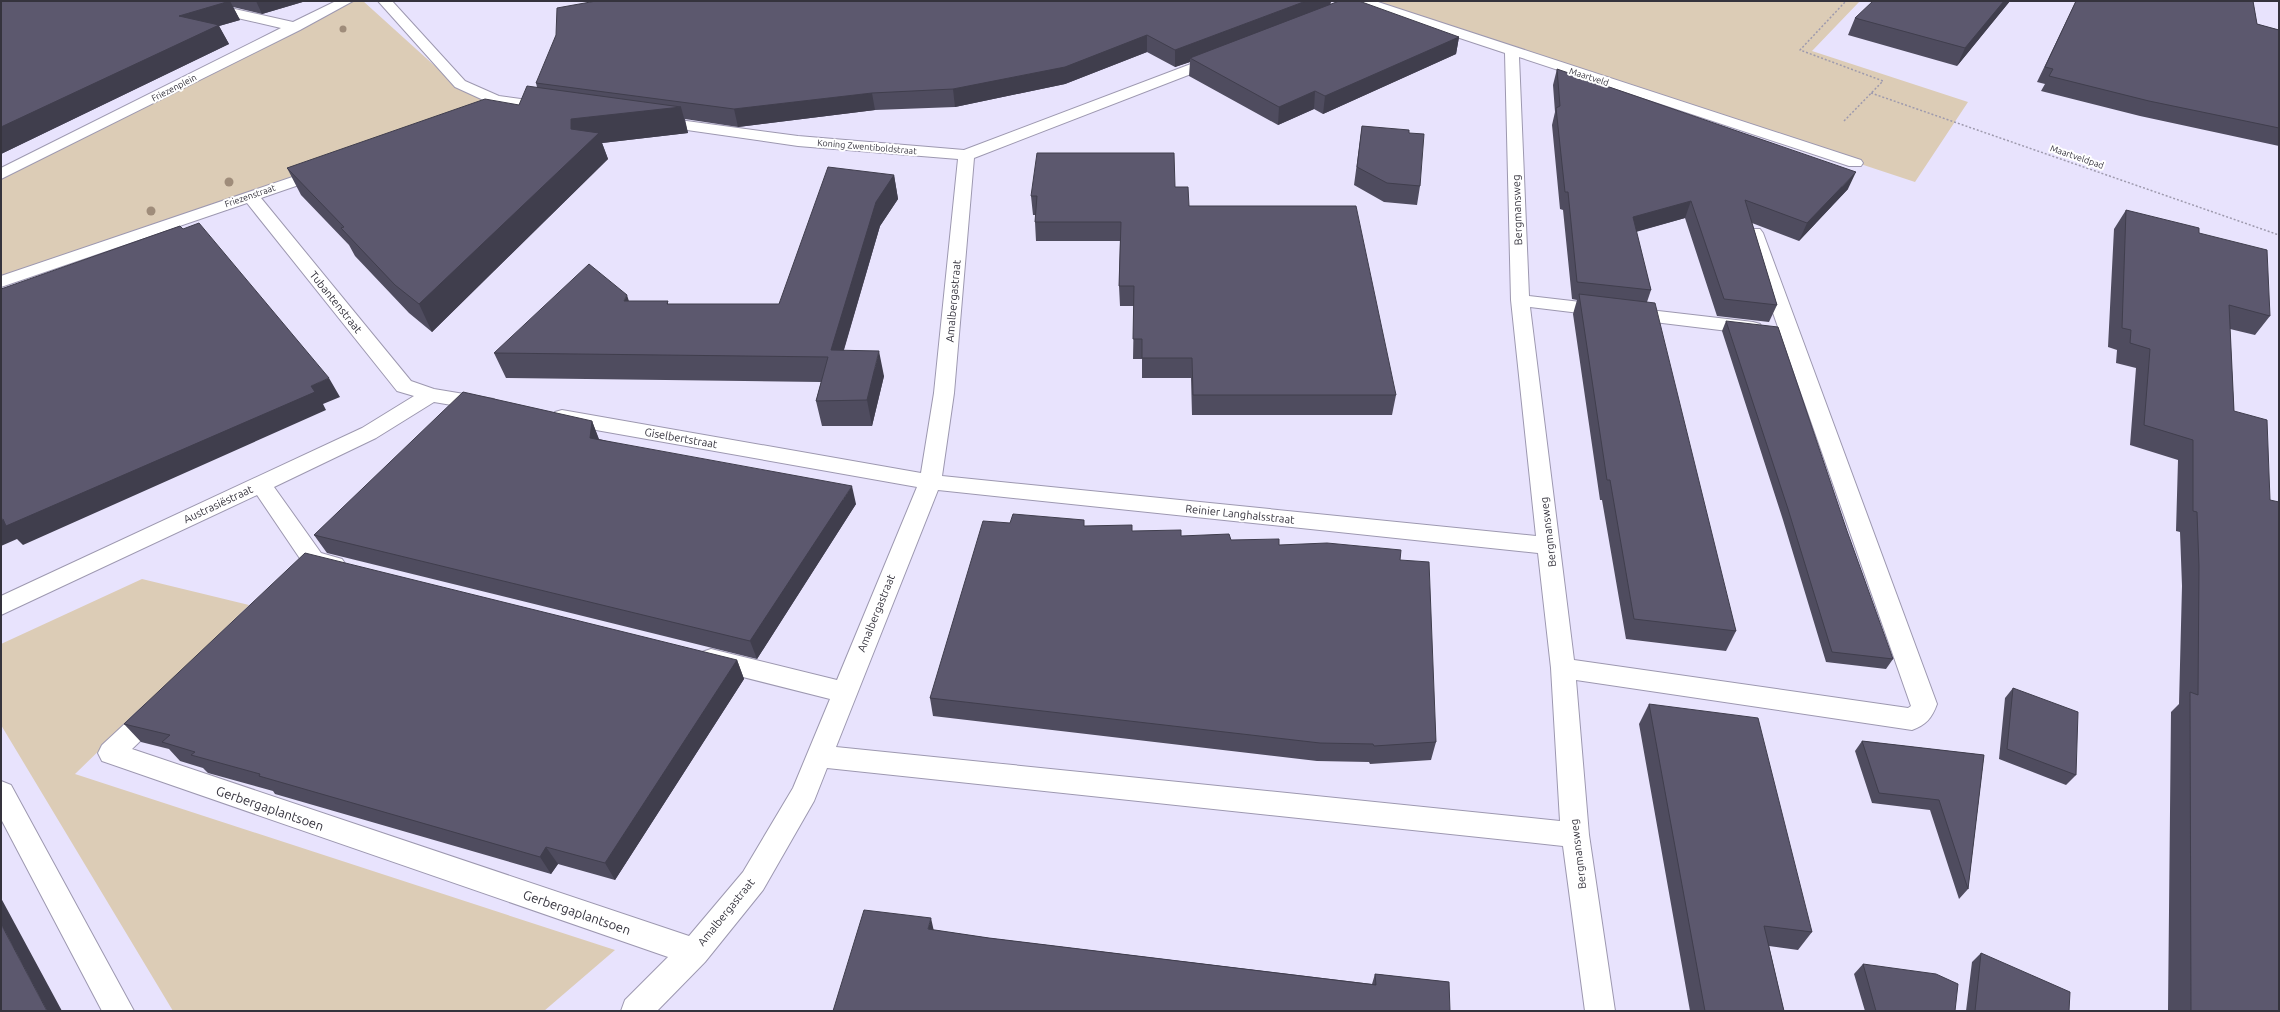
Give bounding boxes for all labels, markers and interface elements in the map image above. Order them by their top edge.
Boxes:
street label: Maartveld [1568,66,1610,88]
street label: Friezenplein [150,72,198,104]
street label: Koning Zwentiboldstraat [817,138,918,156]
street label: Maartveldpad [2049,143,2105,171]
street label: Bergmansweg [1510,174,1524,246]
street label: Friezenstraat [223,183,277,209]
street label: Amalbergastraat [943,259,963,343]
street label: Tubantenstraat [307,269,365,336]
street label: Giselbertstraat [644,426,719,450]
street label: Austrasiëstraat [182,482,255,525]
street label: Bergmansweg [1538,496,1558,568]
street label: Reinier Langhalsstraat [1185,502,1296,526]
street label: Amalbergastraat [855,572,897,654]
street label: Gerbergaplantsoen [214,783,326,833]
street label: Bergmansweg [1568,818,1588,890]
street label: Amalbergastraat [695,876,757,948]
street label: Gerbergaplantsoen [521,887,633,937]

